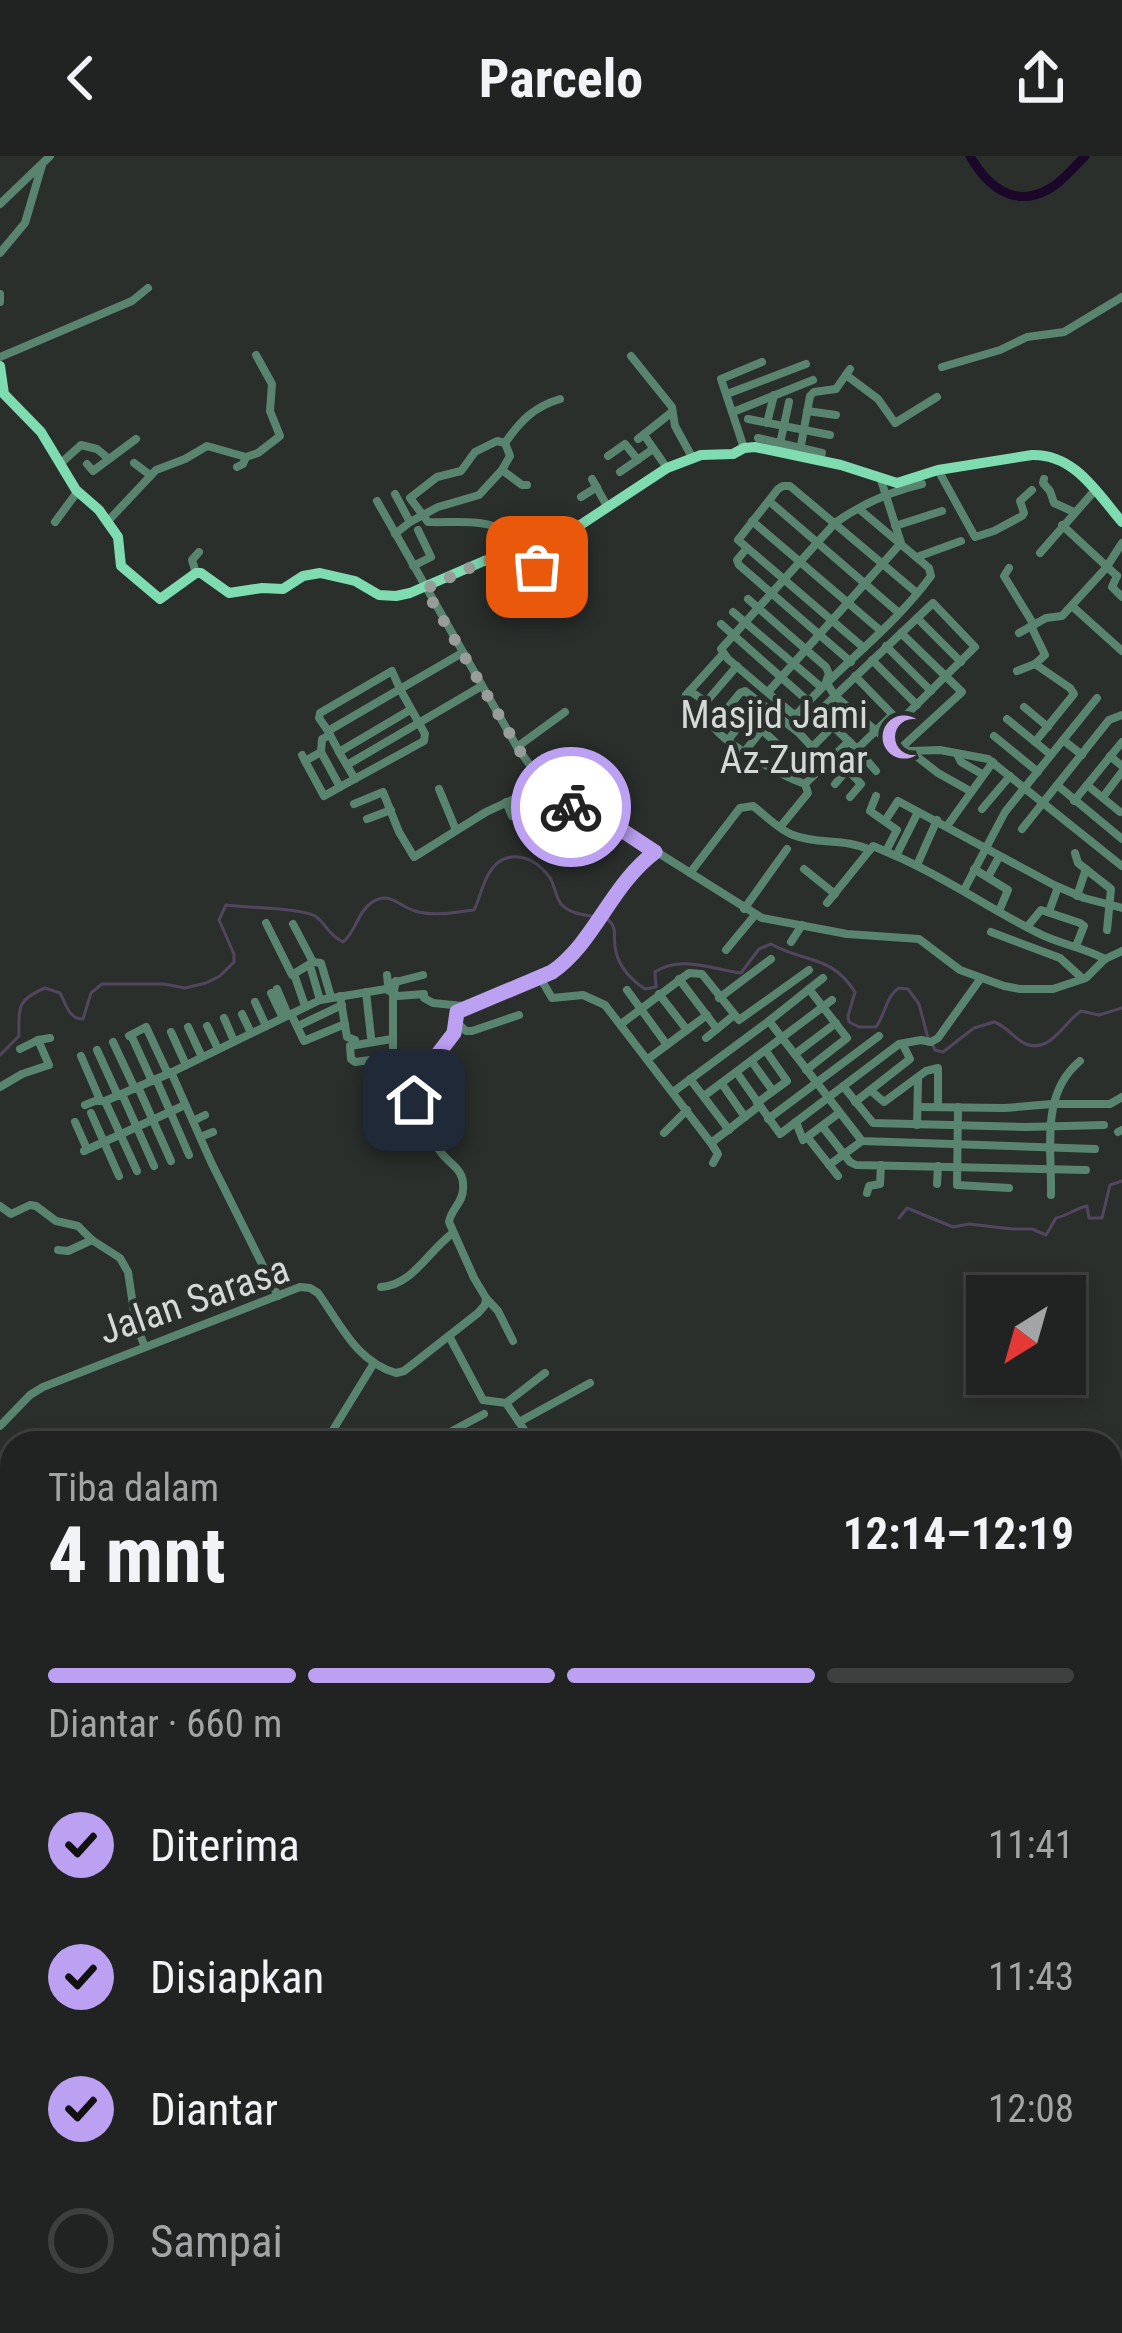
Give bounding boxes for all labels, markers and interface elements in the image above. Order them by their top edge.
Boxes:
icon: back [48,45,114,111]
icon: share [1008,45,1074,111]
text: Parcelo [479,47,643,110]
pin [486,516,588,618]
icon: bag [504,534,570,600]
place label: Masjid Jami Az-Zumar [680,692,868,783]
mosque icon: Masjid Jami Az-Zumar [879,712,929,762]
courier [511,747,631,867]
icon: bike [538,774,604,840]
pin [363,1049,465,1151]
icon: home [381,1067,447,1133]
street label: Jalan Sarasa [93,1246,295,1354]
north arrow [966,1275,1086,1395]
map controls [966,1275,1086,1395]
text: Tiba dalam [48,1465,219,1511]
text: 12:14–12:19 [843,1507,1074,1560]
text: 4 mnt [48,1510,226,1601]
text: Diantar · 660 m [48,1701,282,1747]
icon: check [48,1812,114,1878]
text: Diterima [150,1819,300,1872]
text: 11:41 [988,1822,1074,1868]
icon: check [48,1944,114,2010]
text: Disiapkan [150,1951,324,2004]
text: 11:43 [988,1954,1074,2000]
icon: check [48,2076,114,2142]
text: Diantar [150,2083,278,2136]
text: 12:08 [988,2086,1074,2132]
text: Sampai [150,2215,283,2268]

